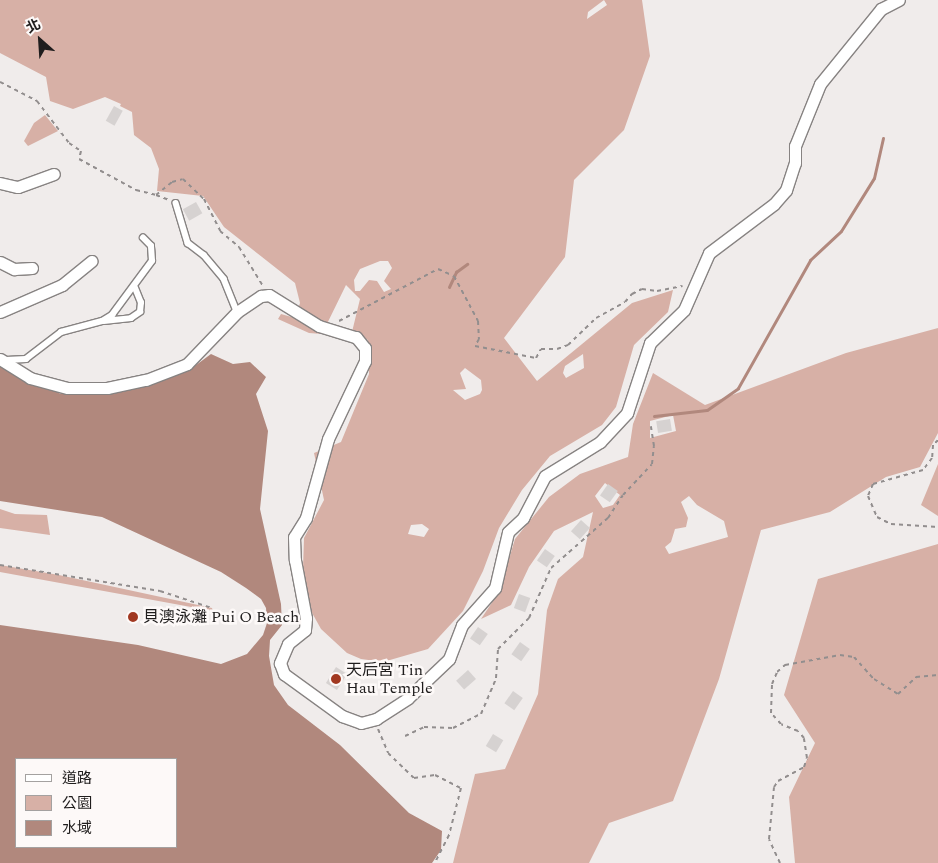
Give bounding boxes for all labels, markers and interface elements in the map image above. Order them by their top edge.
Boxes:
text: 北 [22,14,44,39]
north arrow [15,15,65,65]
place label: 貝澳泳灘 Pui O Beach [143,607,299,627]
marker: 貝澳泳灘 Pui O Beach [127,611,139,623]
place label: 天后宮 Tin Hau Temple [346,660,433,698]
marker: 天后宮 Tin Hau Temple [330,673,342,685]
legend [15,758,178,848]
text: 道路 [62,767,92,790]
text: 公園 [62,792,92,815]
text: 水域 [62,817,92,840]

